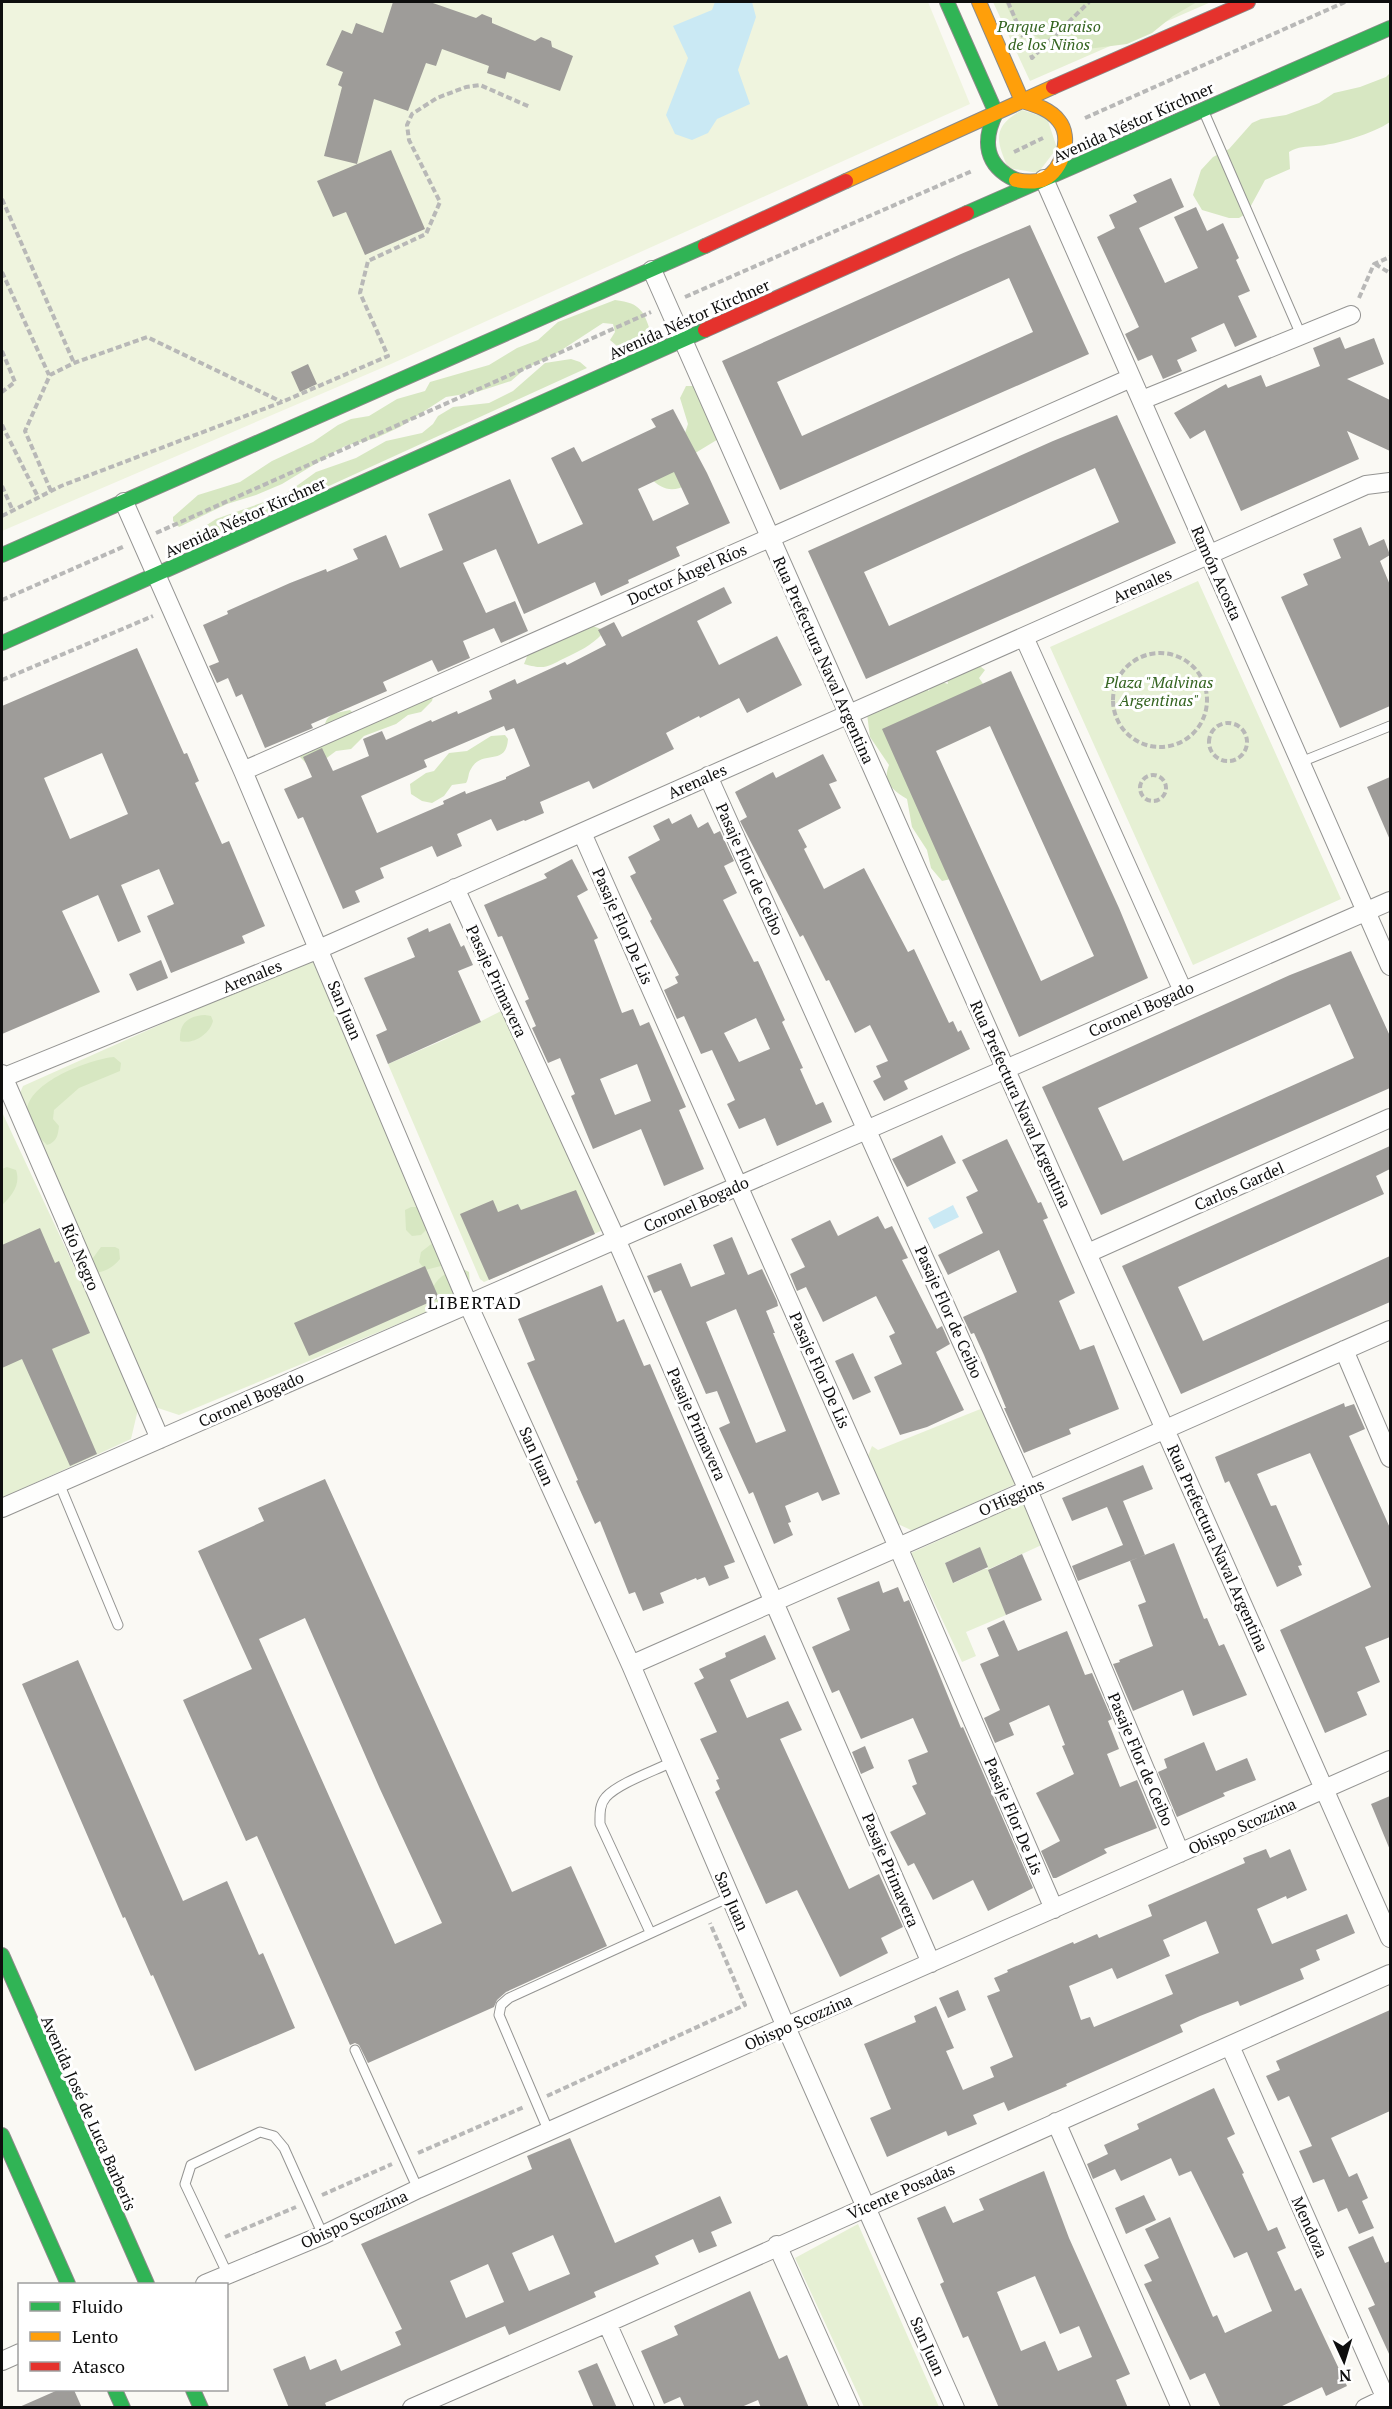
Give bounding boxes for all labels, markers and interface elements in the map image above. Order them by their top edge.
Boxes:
park label: Parque Paraiso de los Niños [996,15,1101,55]
street label: Avenida Néstor Kirchner [1049,76,1218,167]
street label: Avenida Néstor Kirchner [605,273,774,364]
street label: Avenida Néstor Kirchner [161,471,330,562]
street label: Ramón Acosta [1186,522,1248,624]
street label: Doctor Ángel Ríos [624,538,750,610]
street label: Rua Prefectura Naval Argentina [768,553,880,767]
street label: Arenales [1109,562,1175,608]
park label: Plaza "Malvinas Argentinas" [1104,671,1214,711]
street label: Arenales [664,758,730,804]
street label: Pasaje Flor de Ceibo [711,799,789,939]
street label: Pasaje Flor De Lis [587,864,659,988]
street label: Pasaje Primavera [461,921,533,1041]
street label: Arenales [219,954,285,998]
street label: Coronel Bogado [1085,976,1197,1042]
street label: San Juan [323,977,367,1043]
street label: Rua Prefectura Naval Argentina [965,997,1077,1211]
street label: Carlos Gardel [1191,1156,1287,1216]
street label: Coronel Bogado [640,1171,752,1237]
street label: Río Negro [57,1220,105,1294]
street label: Pasaje Flor de Ceibo [910,1242,988,1382]
district label: LIBERTAD [427,1290,523,1314]
street label: Pasaje Flor De Lis [784,1308,856,1432]
street label: Pasaje Primavera [662,1364,732,1484]
street label: Coronel Bogado [195,1366,307,1432]
street label: San Juan [514,1423,560,1489]
street label: Rua Prefectura Naval Argentina [1162,1441,1274,1655]
street label: O'Higgins [975,1473,1047,1521]
street label: Pasaje Flor de Ceibo [1103,1689,1179,1829]
street label: Pasaje Flor De Lis [979,1754,1049,1878]
street label: Obispo Scozzina [1184,1792,1300,1860]
street label: Pasaje Primavera [857,1810,925,1930]
street label: San Juan [710,1868,754,1934]
street label: Obispo Scozzina [740,1988,856,2056]
street label: Avenida José de Luca Barberis [36,2012,142,2214]
street label: Vicente Posadas [844,2158,958,2224]
street label: Obispo Scozzina [297,2184,411,2254]
street label: Mendoza [1287,2193,1333,2261]
legend [18,2283,228,2391]
text: Fluido [72,2294,123,2318]
street label: San Juan [905,2313,951,2379]
text: Lento [72,2324,118,2348]
north arrow [1314,2331,1374,2391]
text: Atasco [72,2354,125,2378]
text: N [1338,2365,1352,2387]

